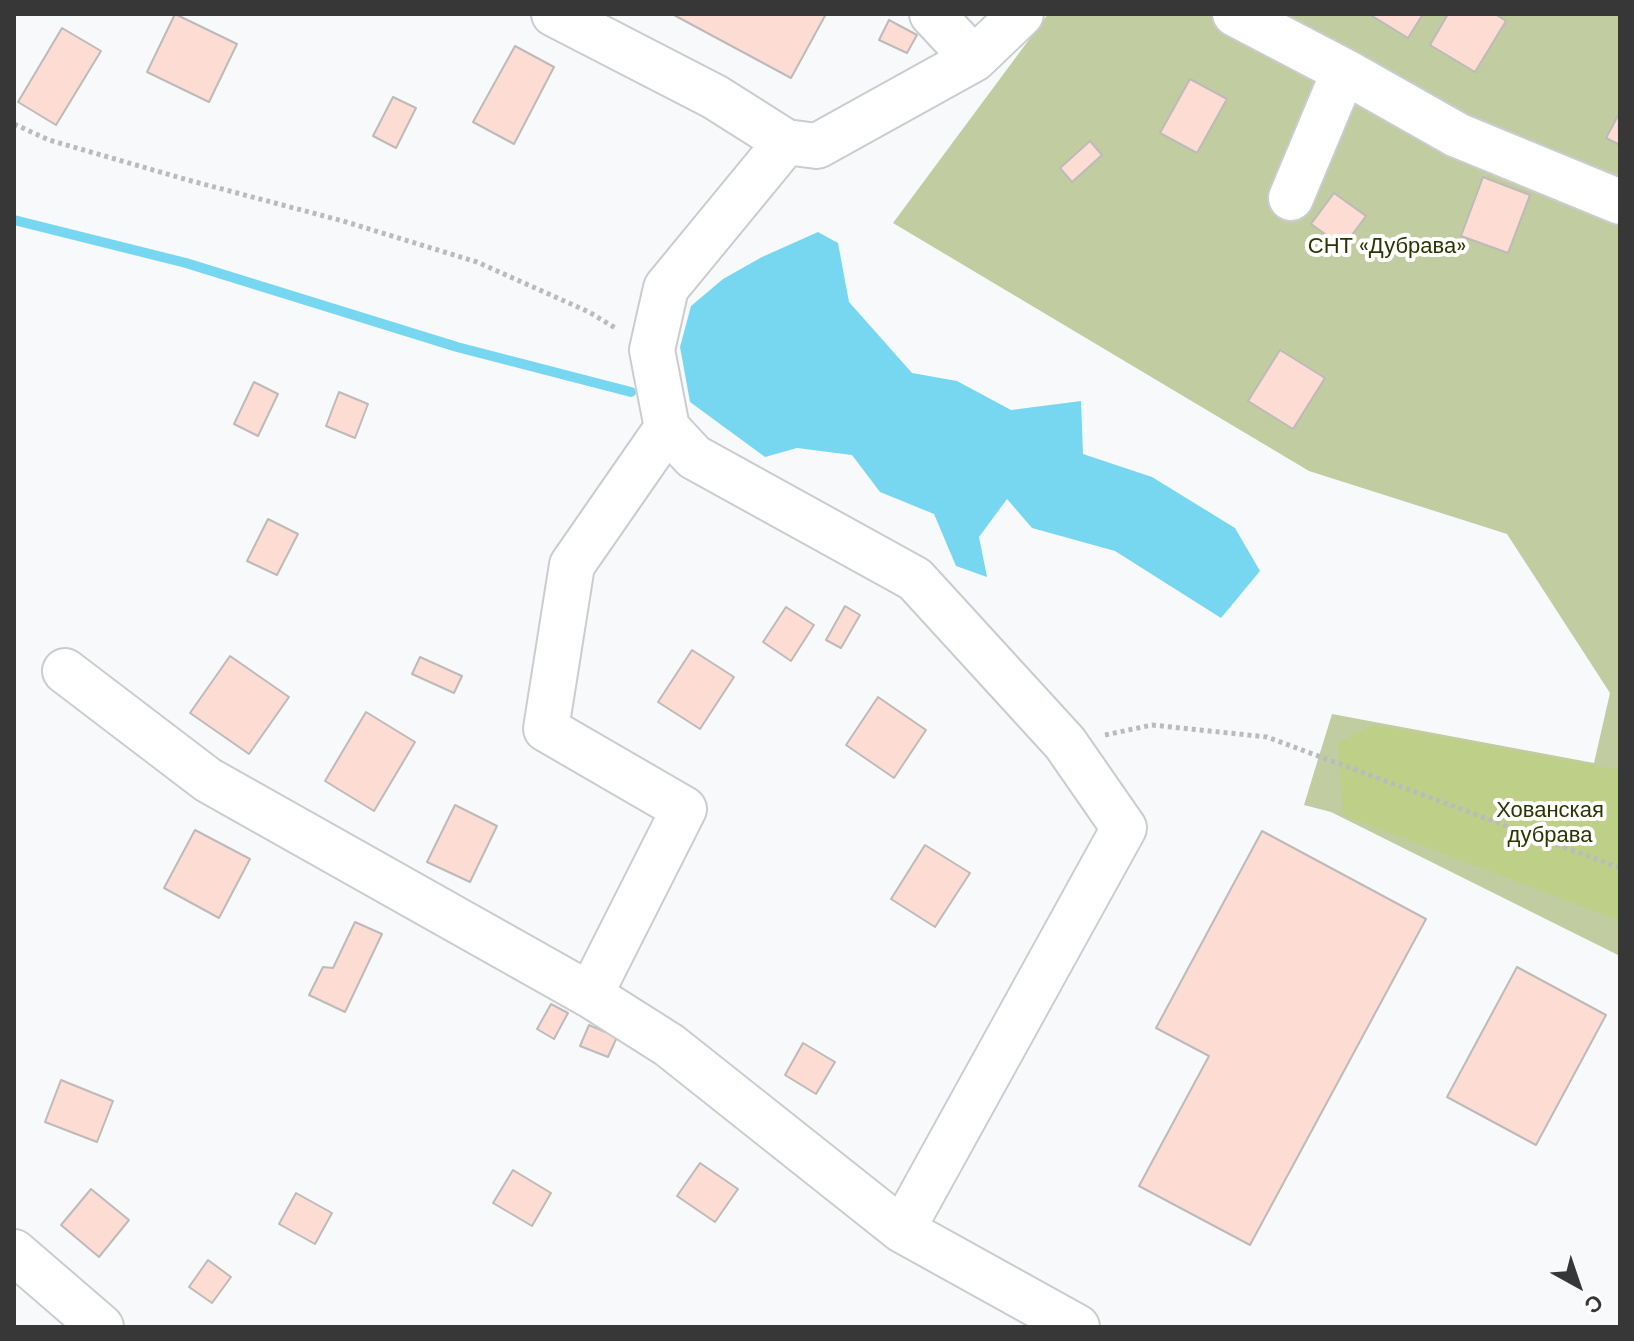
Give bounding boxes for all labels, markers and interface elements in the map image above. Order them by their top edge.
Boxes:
park label: СНТ «Дубрава» [1308,234,1466,260]
park label: Хованская дубрава [1496,798,1604,850]
north arrow [1538,1245,1618,1325]
text: С [1578,1288,1609,1320]

